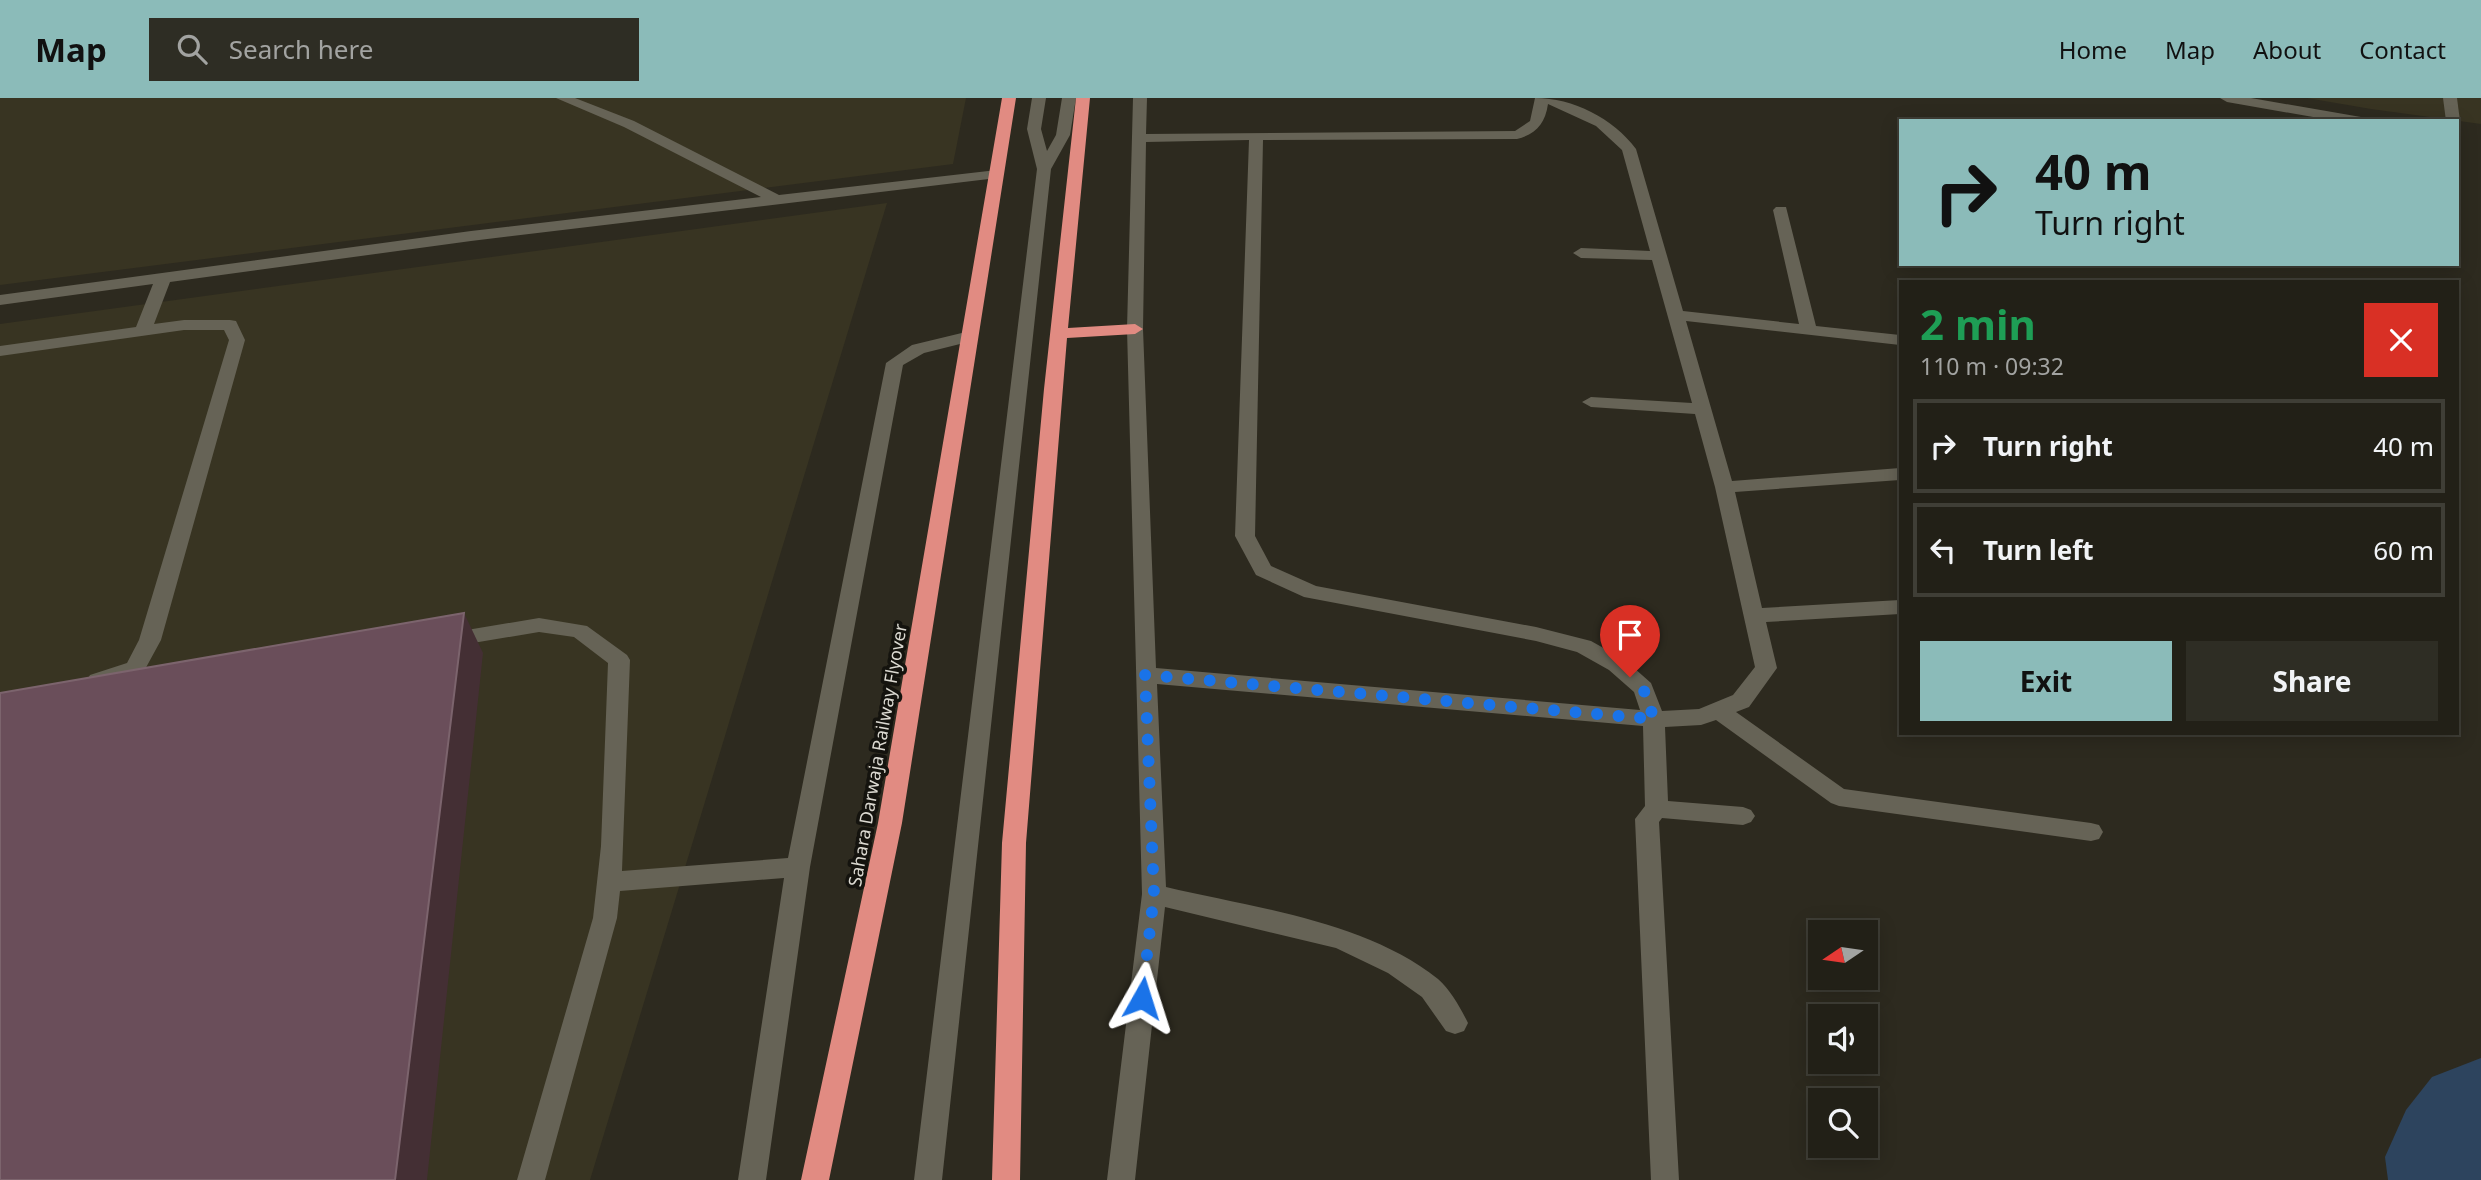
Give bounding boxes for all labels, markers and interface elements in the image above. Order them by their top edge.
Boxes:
search box [149,18,639,81]
text: Map [35,27,107,72]
icon: search [173,30,211,68]
text: Search here [229,31,373,67]
text: Home [2059,33,2127,66]
text: Map [2165,33,2215,66]
text: About [2253,33,2321,66]
text: Contact [2359,33,2446,66]
text: 40 m [2035,138,2152,204]
icon: right [1920,147,2011,238]
text: Turn right [2035,201,2185,244]
text: 2 min [1920,295,2036,352]
button: close [2364,303,2438,377]
text: 110 m · 09:32 [1920,350,2064,382]
icon: right [1924,427,1962,465]
text: Turn right [1983,428,2113,464]
text: 40 m [2373,428,2434,464]
icon: left [1924,531,1962,569]
text: Turn left [1983,532,2094,568]
text: 60 m [2373,532,2434,568]
pin [1600,605,1660,677]
icon: arrive [1611,616,1649,654]
street label: Sahara Darwaja Railway Flyover [842,621,912,888]
button: Exit [1920,641,2172,721]
button: Share [2186,641,2438,721]
north arrow [1808,920,1878,990]
map controls [1808,920,1878,1158]
position arrow [1105,961,1179,1035]
button: sound [1808,1004,1878,1074]
button: search [1808,1088,1878,1158]

